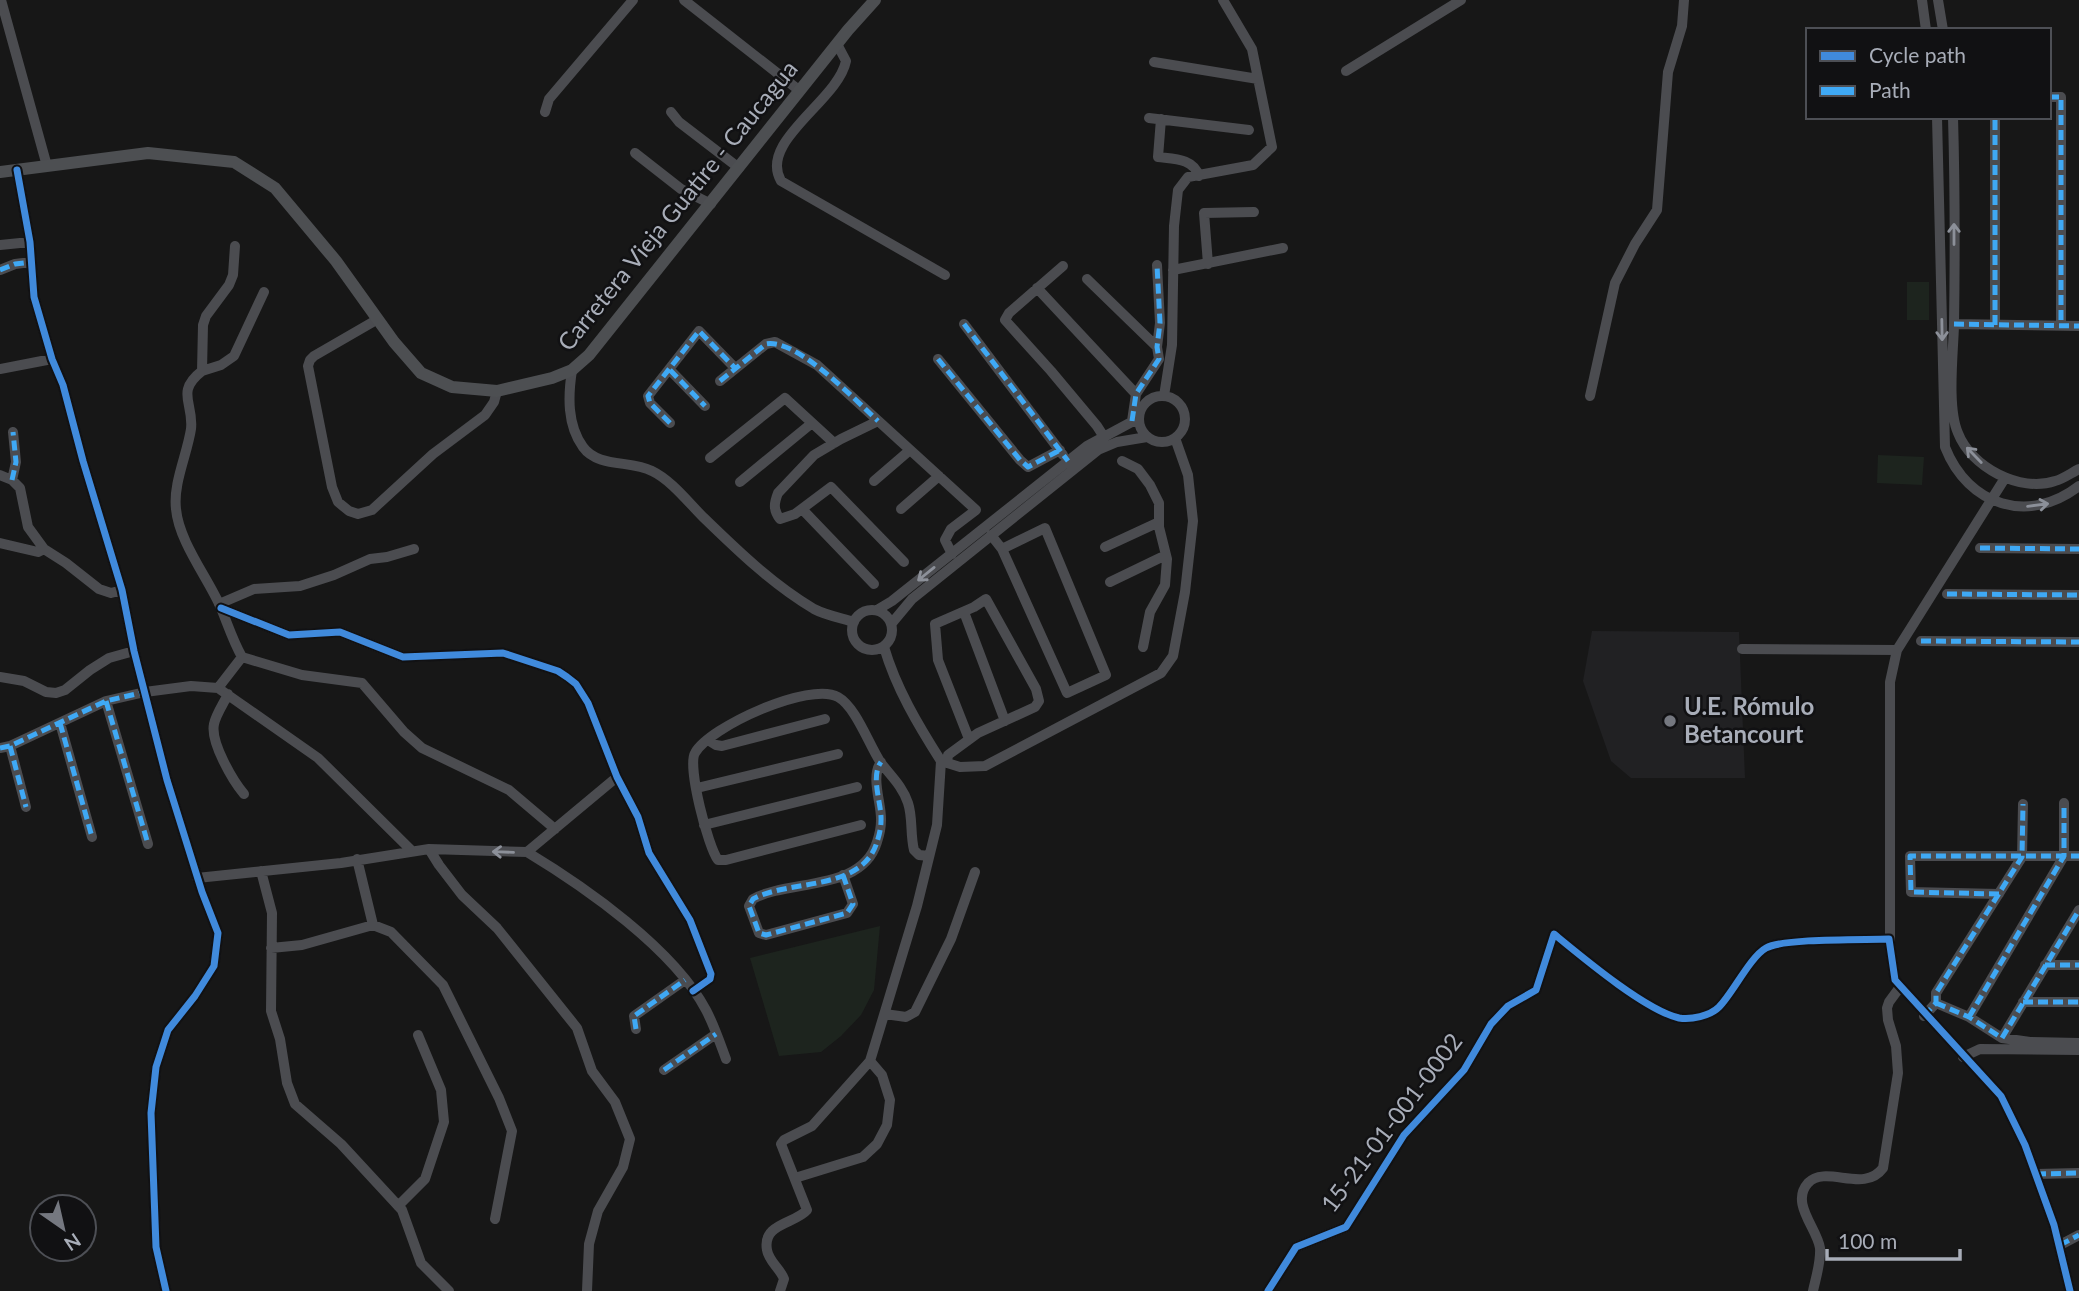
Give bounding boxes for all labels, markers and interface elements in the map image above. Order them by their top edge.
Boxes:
legend [1806,28,2051,119]
text: Cycle path [1869,42,1966,67]
street label: Carretera Vieja Guatire - Caucagua [551,54,803,356]
text: Path [1869,77,1911,102]
one-way arrow [1947,222,1961,245]
one-way arrow [1935,319,1948,342]
one-way arrow [1965,447,1982,464]
one-way arrow [2026,498,2049,511]
one-way arrow [918,566,936,582]
place label: U.E. Rómulo Betancourt [1684,691,1814,748]
marker: U.E. Rómulo Betancourt [1662,713,1678,729]
one-way arrow [492,845,515,858]
street label: 15-21-01-001-0002 [1314,1027,1468,1217]
north arrow [28,1193,98,1263]
scale bar [1827,1218,1960,1262]
text: 100 m [1838,1228,1897,1253]
text: N [60,1229,85,1256]

